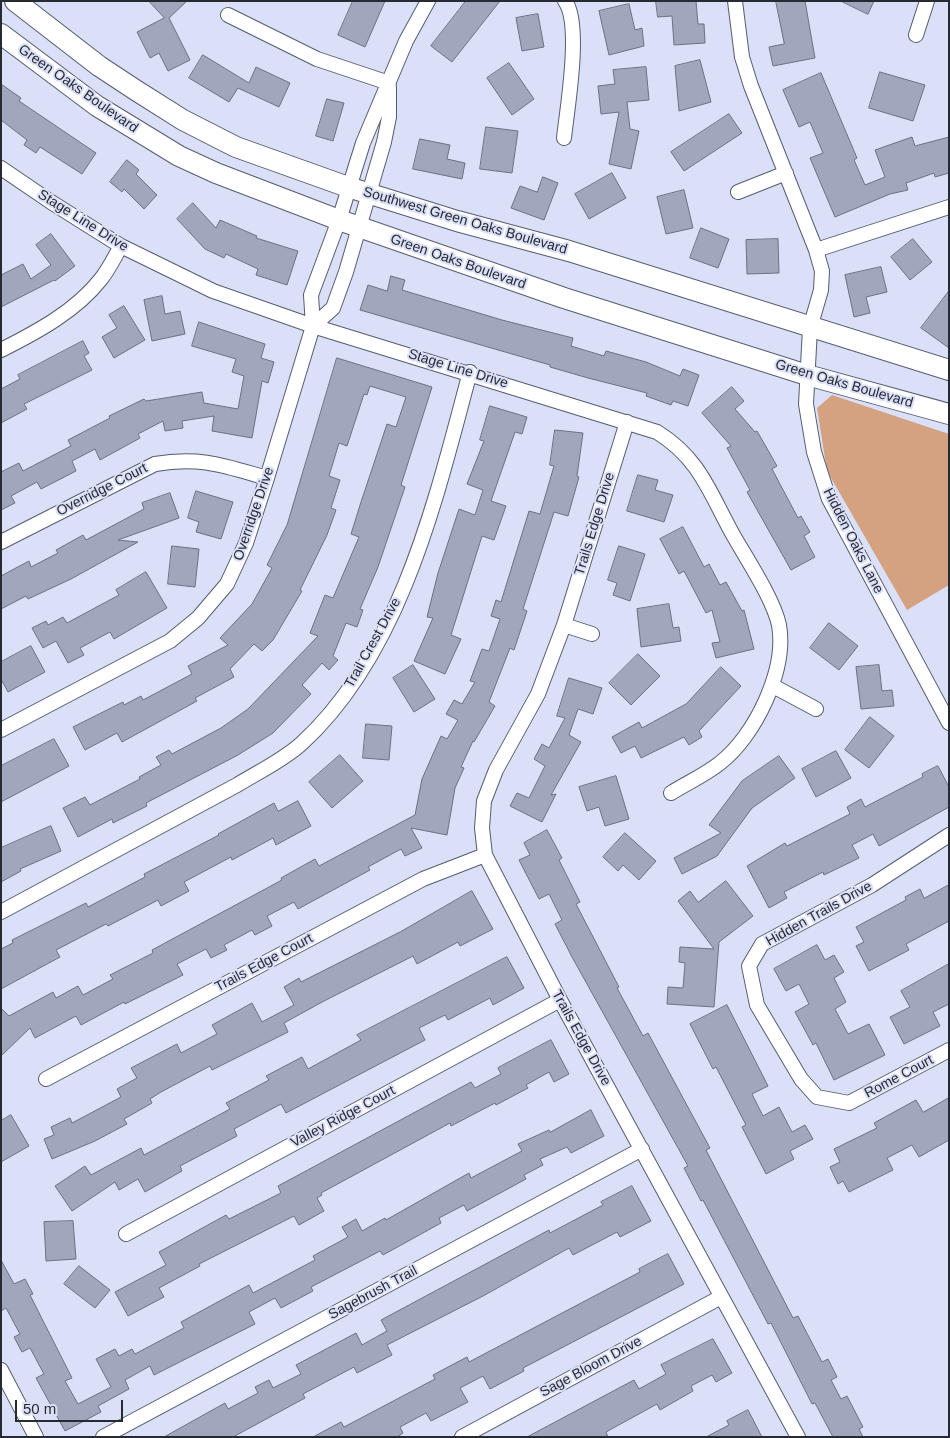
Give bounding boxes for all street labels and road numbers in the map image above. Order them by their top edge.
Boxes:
street label: Green Oaks Boulevard [15,41,141,137]
street label: Southwest Green Oaks Boulevard [361,184,569,258]
street label: Stage Line Drive [35,186,131,256]
street label: Green Oaks Boulevard [388,231,528,293]
street label: Stage Line Drive [406,346,510,392]
street label: Green Oaks Boulevard [773,356,915,412]
street label: Overridge Court [54,460,150,520]
street label: Overridge Drive [230,465,278,563]
street label: Trails Edge Drive [571,470,619,578]
street label: Hidden Oaks Lane [819,486,887,596]
street label: Trail Crest Drive [341,595,405,691]
street label: Hidden Trails Drive [763,878,875,950]
street label: Trails Edge Court [212,930,316,996]
street label: Trails Edge Drive [548,987,614,1089]
street label: Rome Court [862,1052,936,1102]
street label: Valley Ridge Court [288,1082,398,1152]
street label: Sagebrush Trail [326,1263,420,1323]
street label: Sage Bloom Drive [537,1333,645,1401]

